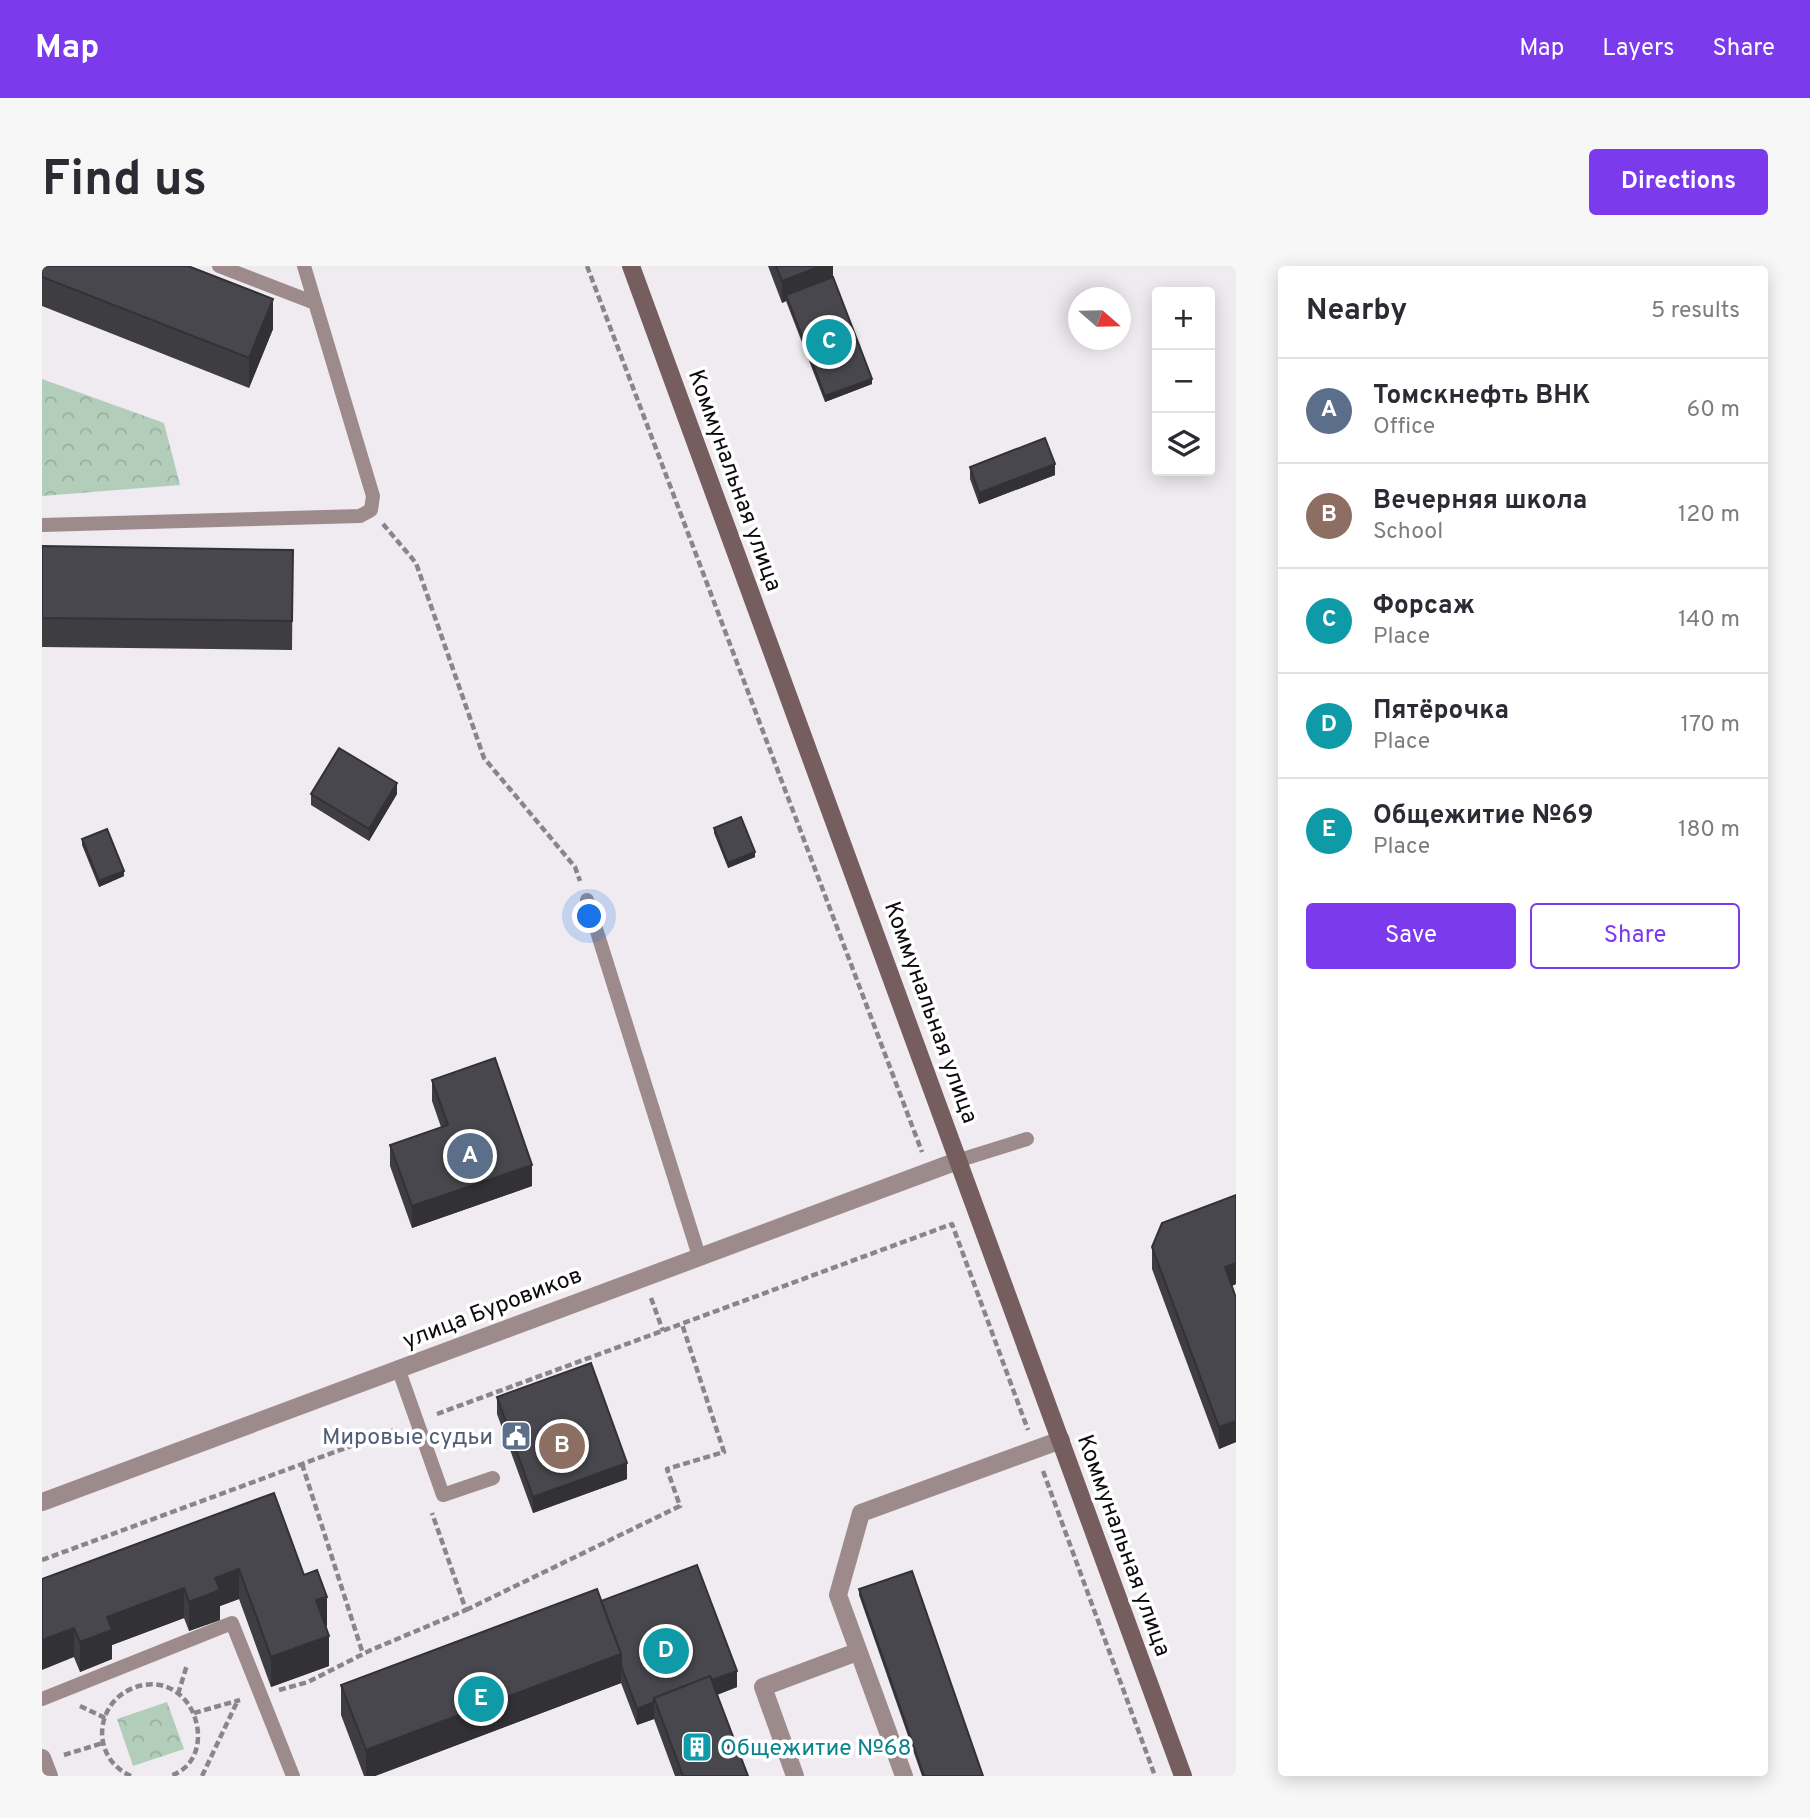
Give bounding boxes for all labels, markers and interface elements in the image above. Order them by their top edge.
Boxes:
text: Map [35,28,99,70]
text: Map [1519,34,1564,64]
text: Layers [1602,34,1674,64]
text: Share [1712,34,1775,64]
button: Directions [1589,149,1768,215]
text: Find us [42,151,207,213]
north arrow [1068,287,1131,350]
map controls [1152,287,1215,476]
button: + [1152,287,1215,350]
text: Nearby [1306,293,1407,330]
text: 5 results [1651,297,1740,326]
pin: C [806,316,852,368]
button: − [1152,350,1215,413]
street label: Коммунальная улица [680,366,787,596]
text: Томскнефть ВНК [1373,380,1590,413]
text: A [1321,396,1337,425]
text: 60 m [1687,396,1740,425]
button: layers [1152,413,1215,476]
text: Office [1373,413,1435,442]
text: Вечерняя школа [1373,485,1587,518]
text: B [1321,501,1337,530]
text: 120 m [1678,501,1740,530]
text: School [1373,518,1443,547]
text: Форсаж [1373,590,1475,623]
text: C [1322,606,1336,635]
text: 140 m [1678,606,1740,635]
text: Place [1373,623,1430,652]
text: Пятёрочка [1373,695,1509,728]
text: D [1321,711,1337,740]
text: 170 m [1681,711,1740,740]
text: Place [1373,728,1430,757]
text: Общежитие №69 [1373,800,1593,833]
text: E [1322,816,1336,845]
text: 180 m [1678,816,1740,845]
text: Place [1373,833,1430,862]
street label: Коммунальная улица [876,898,983,1128]
your location [572,899,606,933]
button: Save [1306,903,1516,969]
button: Share [1530,903,1740,969]
pin: A [447,1130,493,1182]
street label: улица Буровиков [399,1262,587,1357]
public building icon: Мировые судьи [499,1419,533,1453]
pin: B [539,1420,585,1472]
place label: Мировые судьи [322,1424,493,1453]
street label: Коммунальная улица [1069,1431,1176,1661]
pin: D [643,1625,689,1677]
pin: E [458,1673,504,1725]
building icon: Общежитие №68 [680,1730,714,1764]
place label: Общежитие №68 [720,1735,912,1764]

